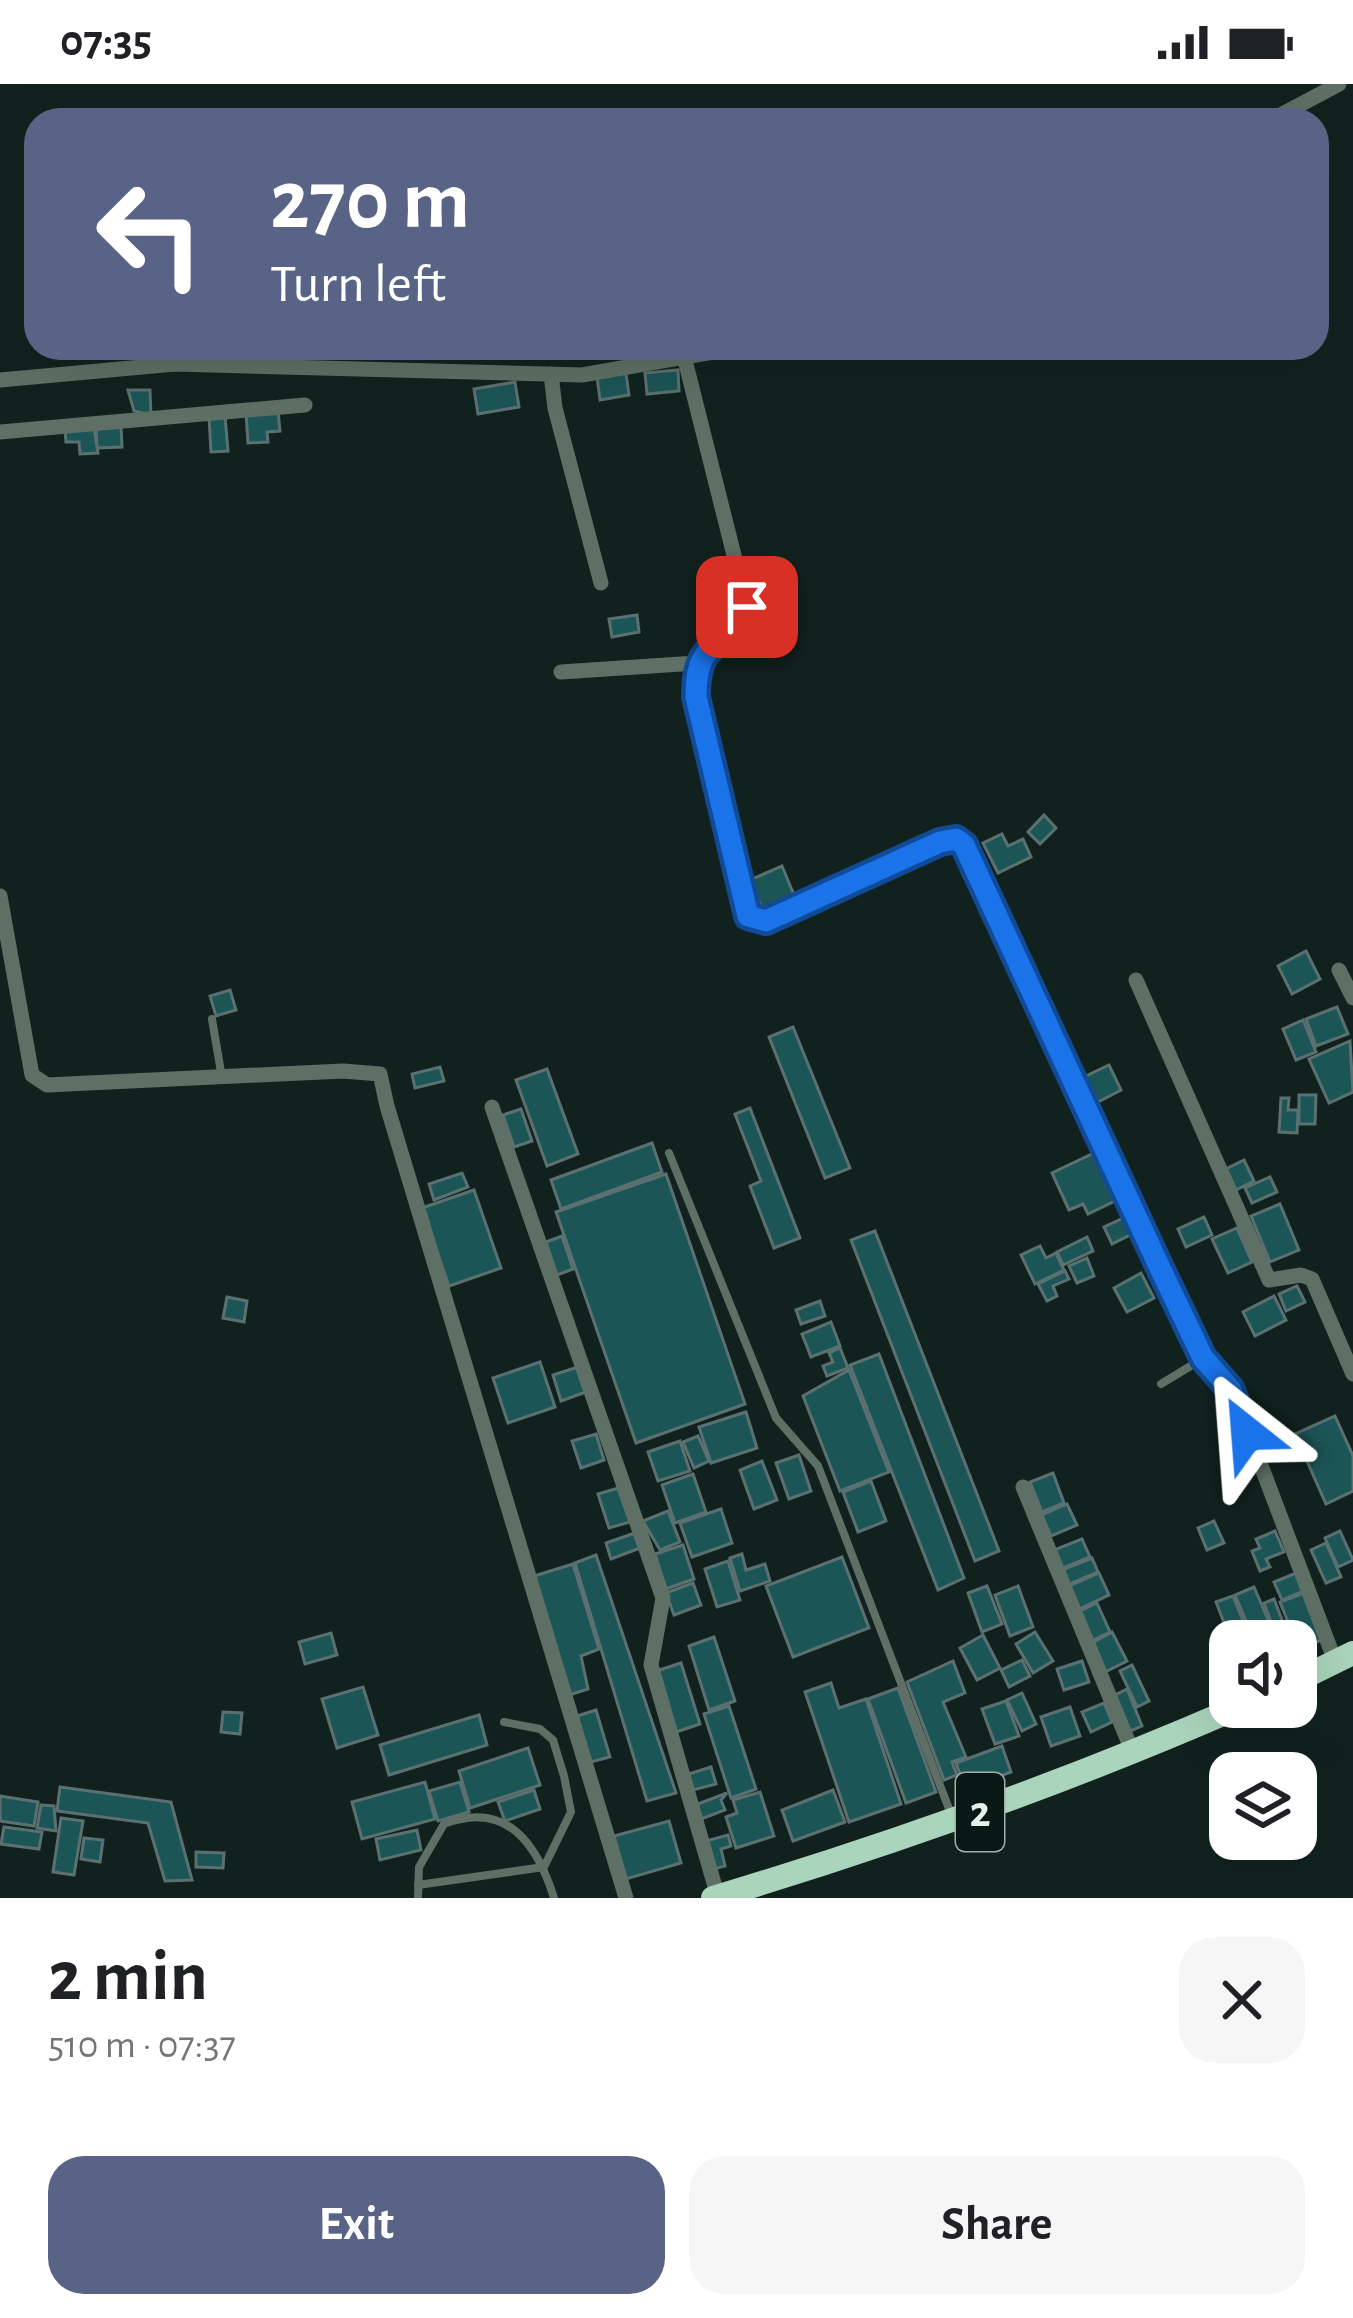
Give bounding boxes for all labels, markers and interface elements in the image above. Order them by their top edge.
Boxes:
text: 07:35 [60,19,152,64]
icon: left [72,156,228,312]
text: 270 m [270,160,470,244]
text: Turn left [270,258,446,312]
pin [696,556,798,658]
icon: arrive [714,574,780,640]
position arrow [1184,1370,1310,1496]
map controls [1209,1620,1317,1860]
button: sound [1209,1620,1317,1728]
button: layers [1209,1752,1317,1860]
road number: 2 [956,1773,1004,1851]
button: close [1179,1937,1305,2063]
text: 2 min [48,1941,208,2013]
text: 510 m · 07:37 [48,2026,236,2065]
button: Exit [48,2156,665,2294]
button: Share [689,2156,1305,2294]

